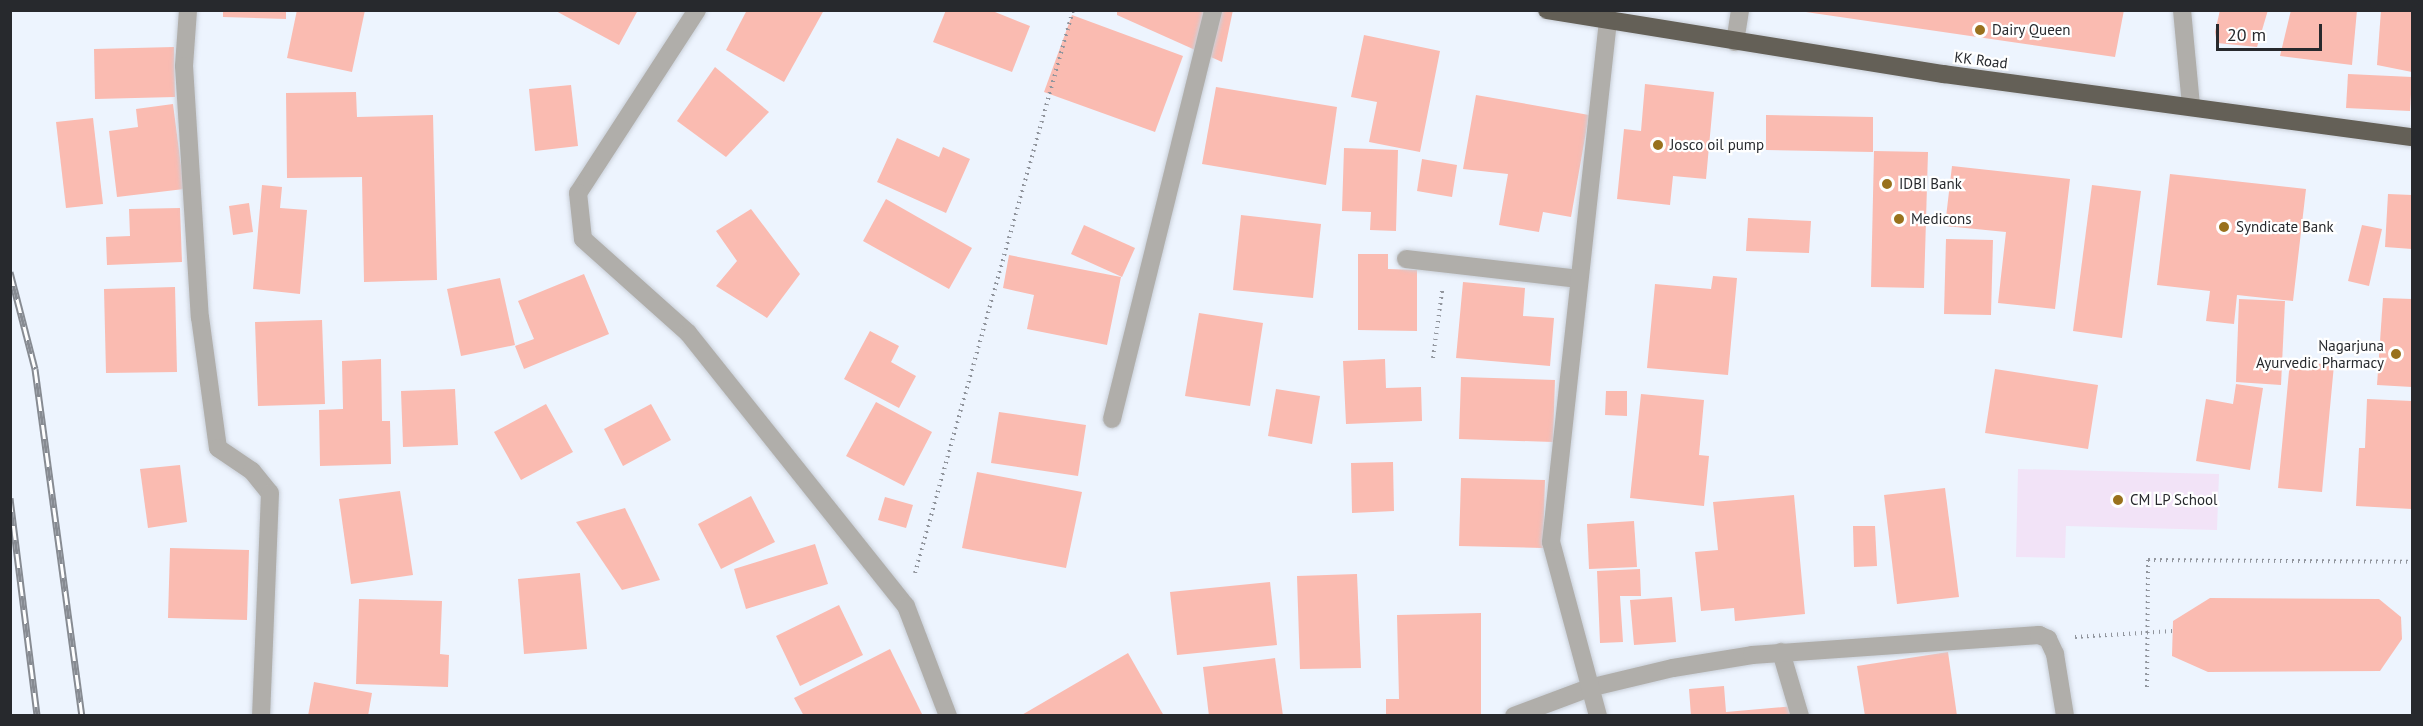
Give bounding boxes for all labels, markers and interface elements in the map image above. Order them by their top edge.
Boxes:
scale bar [2219,12,2326,50]
place label: Dairy Queen [1992,21,2071,39]
marker: Dairy Queen [1973,23,1987,37]
text: 20 m [2227,23,2266,46]
street label: KK Road [1953,48,2009,72]
place label: Josco oil pump [1670,136,1764,154]
marker: Josco oil pump [1651,138,1665,152]
place label: IDBI Bank [1899,175,1962,193]
marker: IDBI Bank [1880,177,1894,191]
place label: Medicons [1911,210,1972,228]
marker: Medicons [1892,212,1906,226]
place label: Syndicate Bank [2236,218,2334,236]
marker: Syndicate Bank [2217,220,2231,234]
place label: Nagarjuna Ayurvedic Pharmacy [2256,336,2384,371]
marker: Nagarjuna Ayurvedic Pharmacy [2389,347,2403,361]
place label: CM LP School [2130,491,2218,509]
marker: CM LP School [2111,493,2125,507]

